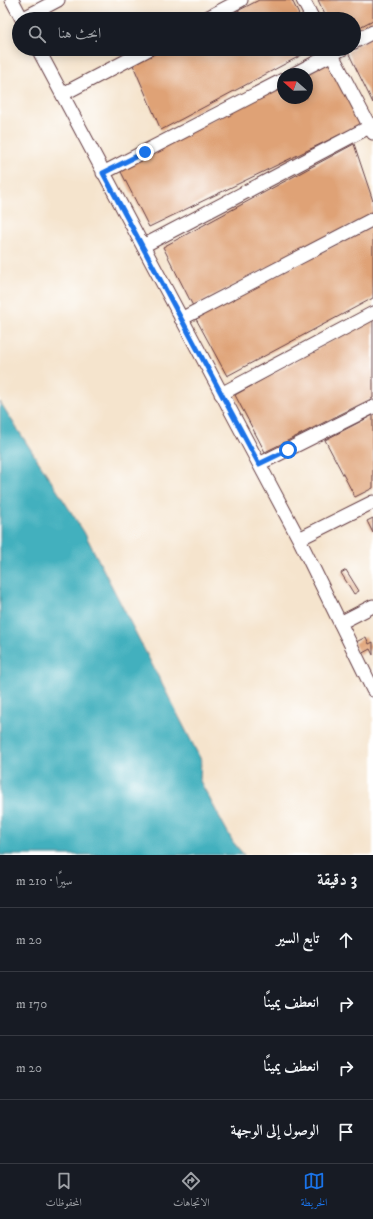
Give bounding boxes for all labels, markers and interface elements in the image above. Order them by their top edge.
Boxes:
search box [12,12,361,56]
icon: search [26,23,48,45]
text: ابحث هنا [58,24,101,43]
north arrow [277,68,313,104]
route end [136,143,154,161]
route start [279,441,297,459]
text: 3 دقيقة [317,869,357,891]
text: سيرًا · 210 m [16,873,73,889]
text: تابع السير [277,929,319,948]
icon: ahead [335,929,357,951]
text: 20 m [16,932,42,948]
text: انعطف يمينًا [264,993,319,1012]
icon: right [335,993,357,1015]
text: 170 m [16,996,47,1012]
text: انعطف يمينًا [264,1057,319,1076]
icon: right [335,1057,357,1079]
text: 20 m [16,1060,42,1076]
text: الوصول إلى الوجهة [230,1121,319,1140]
icon: arrive [335,1121,357,1143]
tab: المحفوظات [46,1170,82,1213]
tab: الاتجاهات [173,1170,210,1213]
tab: الخريطة [301,1170,327,1213]

